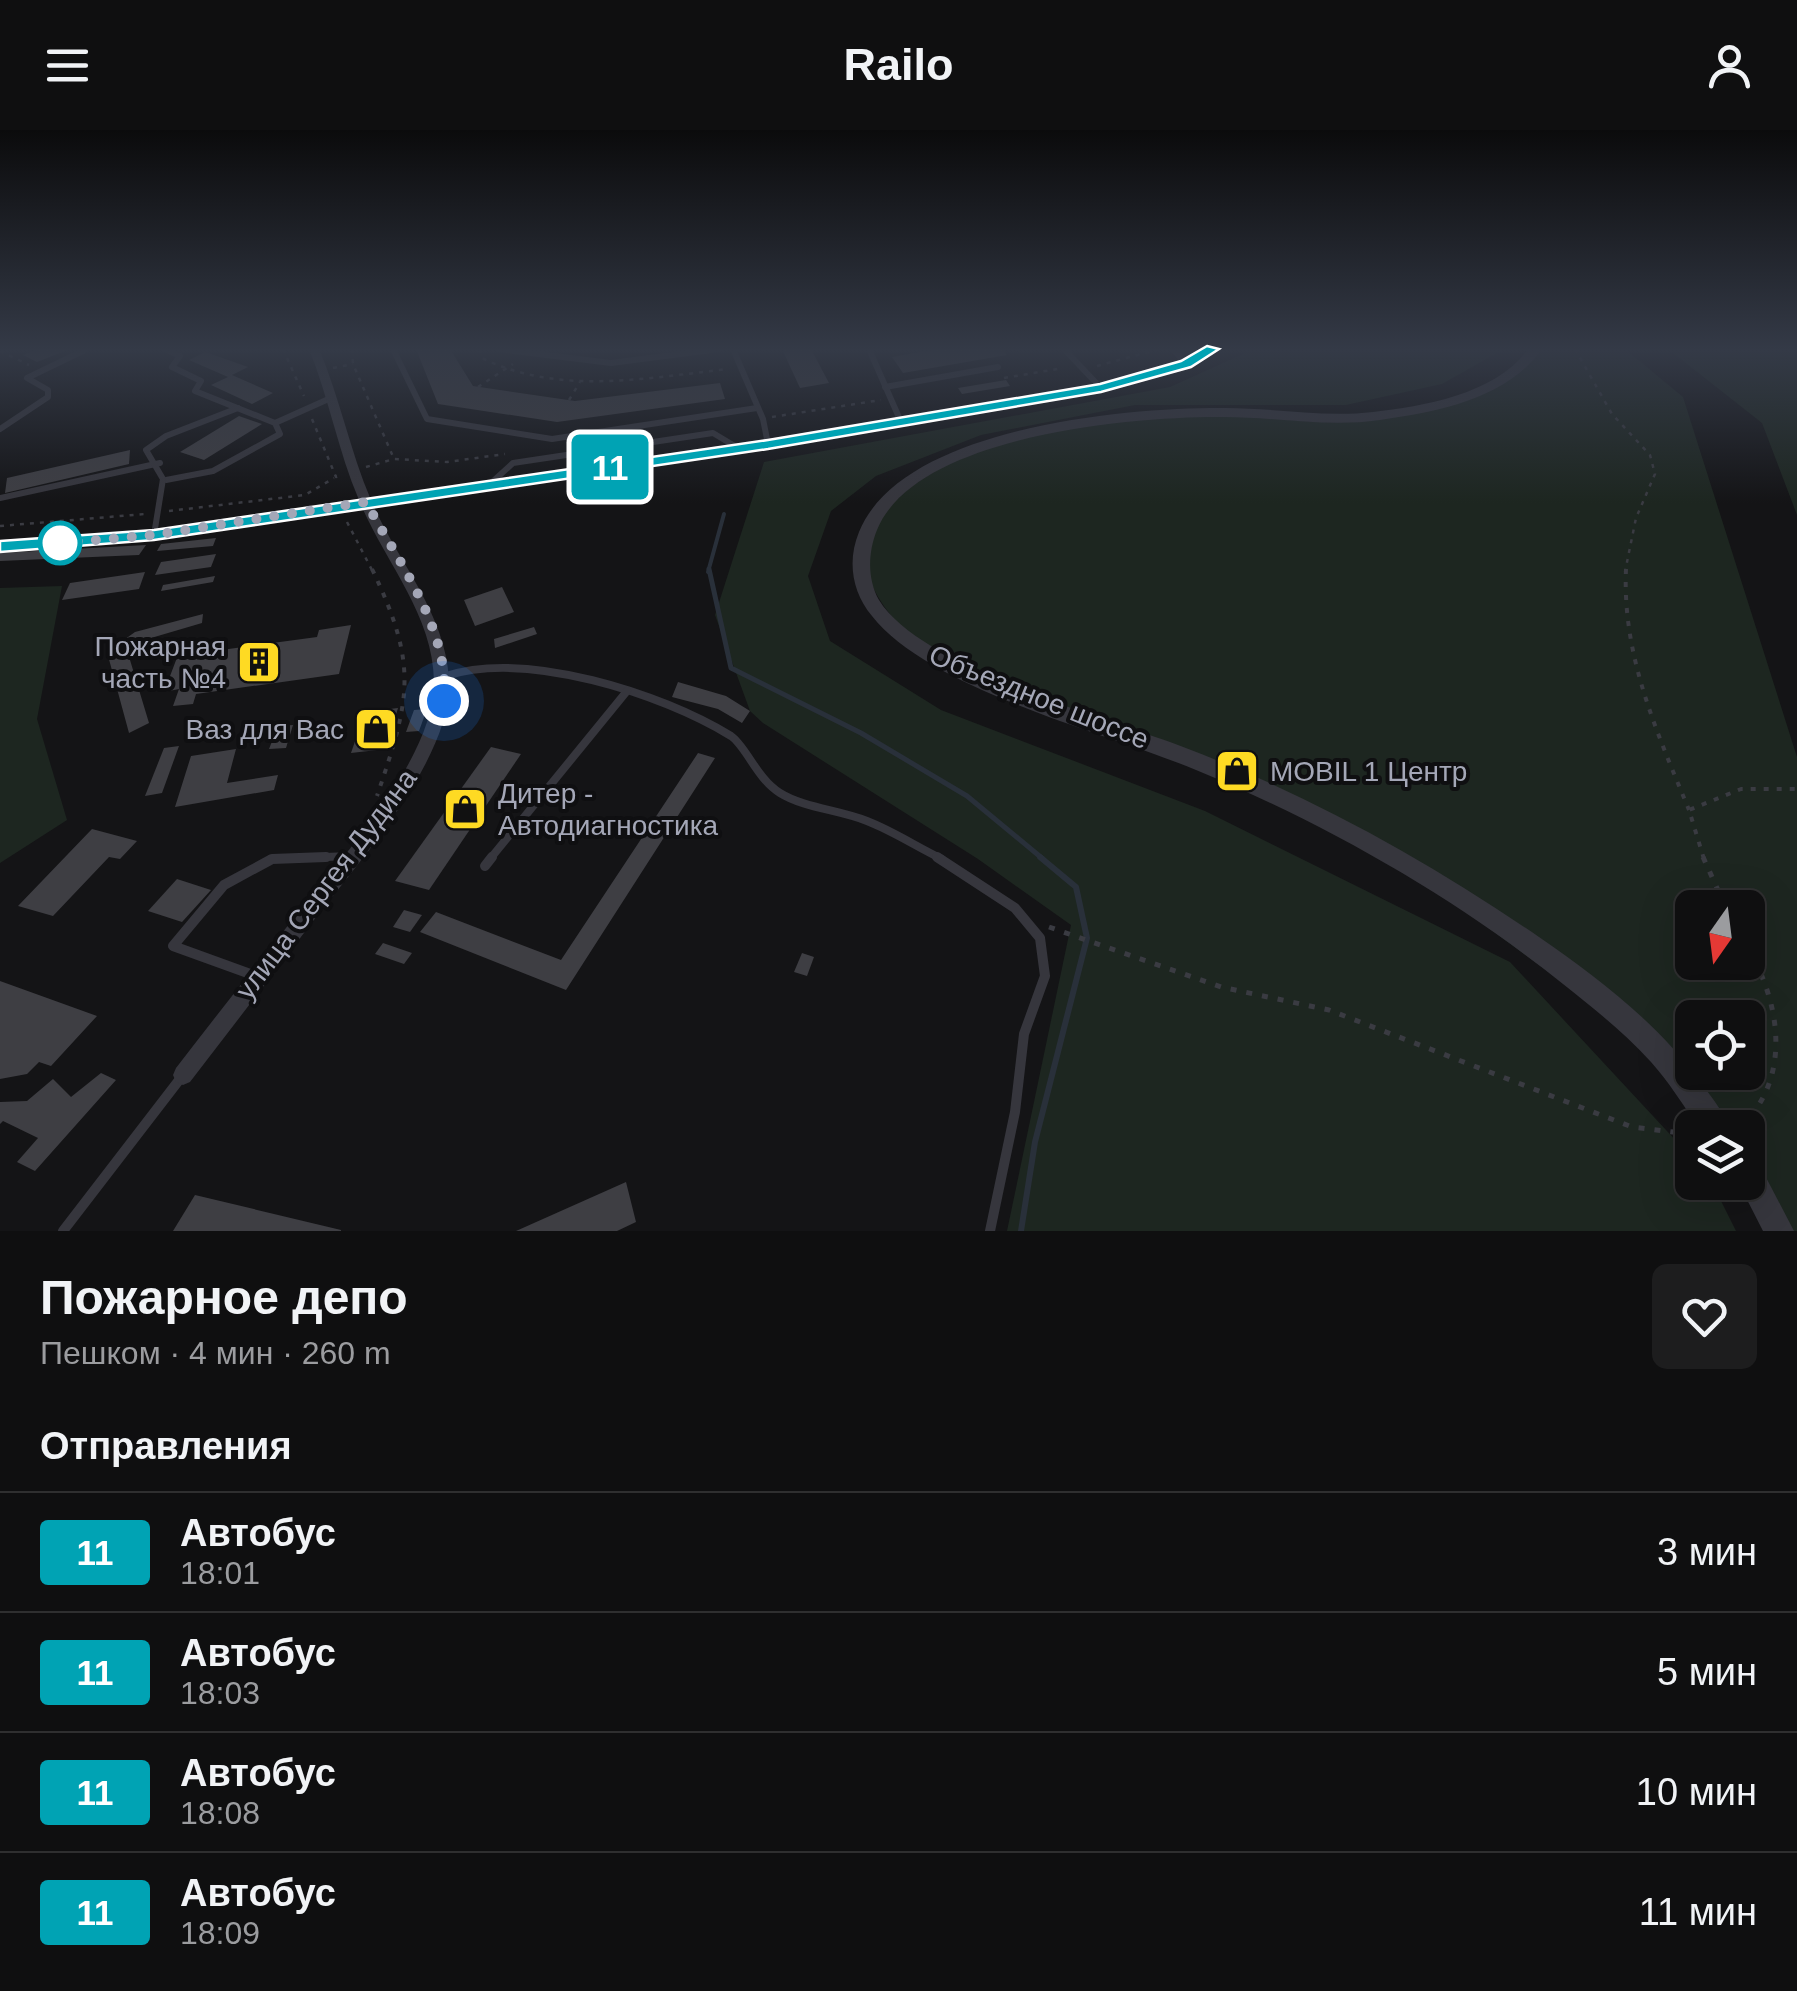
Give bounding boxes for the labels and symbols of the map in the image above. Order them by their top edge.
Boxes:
line badge: 11 [565,434,655,500]
unlabelled marker [39,522,81,564]
place label: Пожарная часть №4 [95,631,226,694]
building icon: Пожарная часть №4 [236,639,282,685]
street label: Объездное шоссе [925,639,1153,755]
your location [419,676,469,726]
shop icon: Ваз для Вас [353,706,399,752]
place label: Ваз для Вас [186,714,344,745]
shop icon: MOBIL 1 Центр [1214,748,1260,794]
place label: MOBIL 1 Центр [1270,756,1467,787]
street label: улица Сергея Дудина [229,763,423,1005]
place label: Дитер - Автодиагностика [498,778,719,841]
shop icon: Дитер - Автодиагностика [442,786,488,832]
north arrow [1675,890,1765,980]

